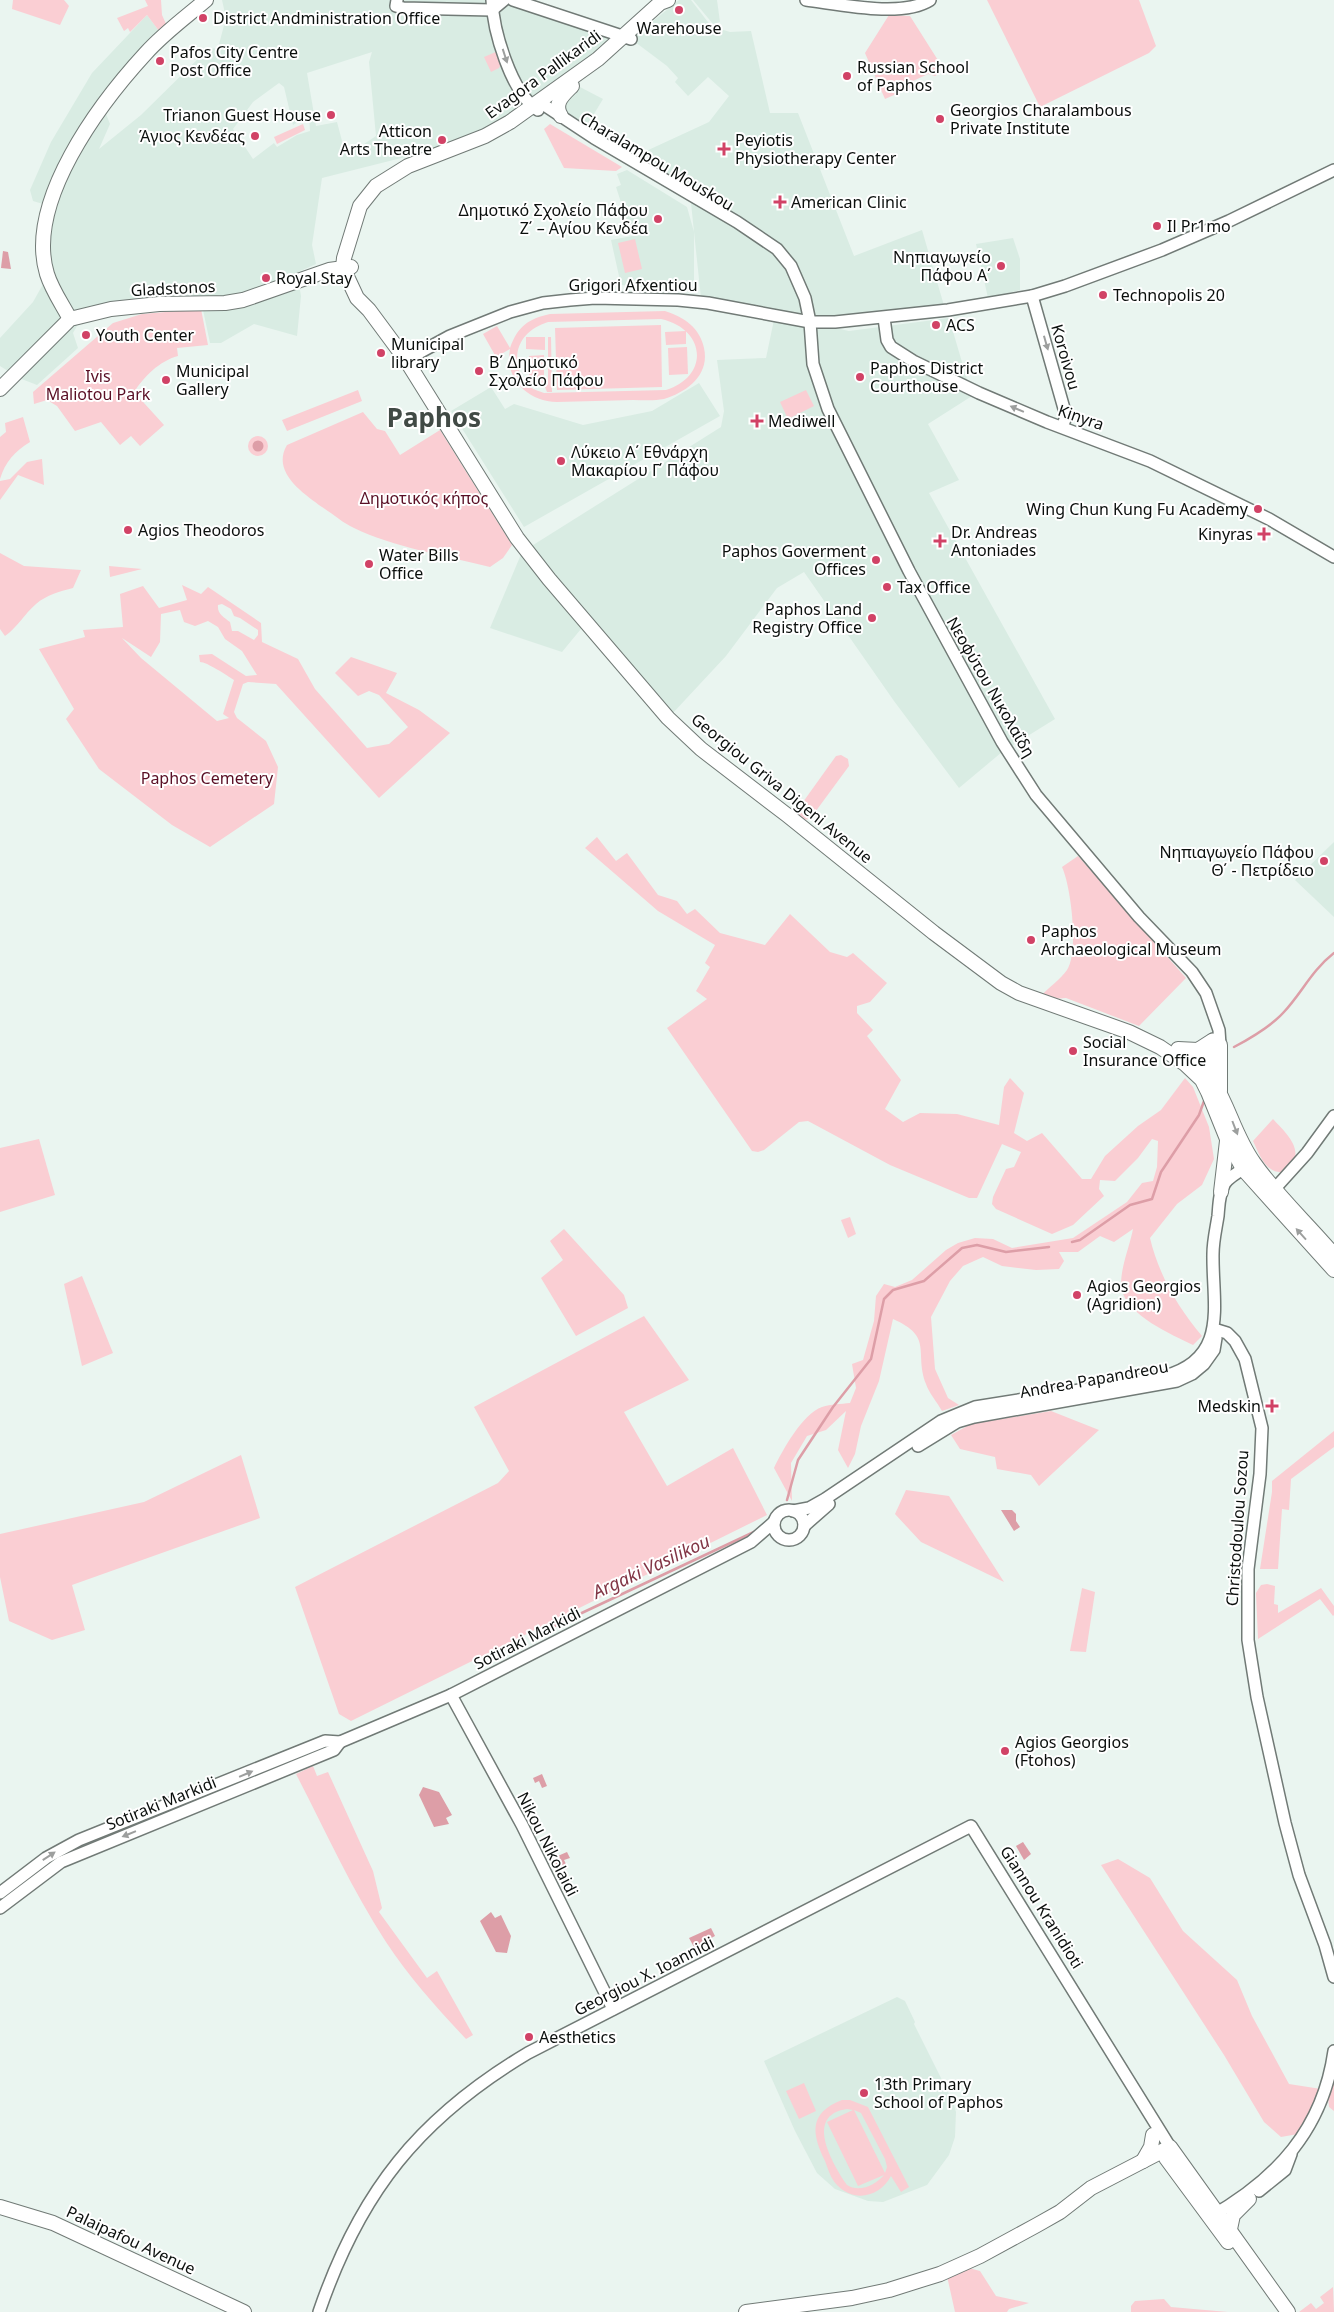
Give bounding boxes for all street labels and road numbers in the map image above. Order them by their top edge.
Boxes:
street label: Evagora Pallikaridi [481,24,605,124]
street label: Charalampou Mouskou [576,106,738,216]
street label: Grigori Afxentiou [568,274,698,296]
street label: Gladstonos [130,275,216,301]
street label: Koroivou [1046,322,1086,392]
street label: Kinyra [1055,399,1107,435]
street label: Νεοφύτου Νικολαΐδη [942,613,1040,761]
street label: Georgiou Griva Digeni Avenue [687,708,877,868]
street label: Andrea Papandreou [1018,1355,1170,1403]
street label: Christodoulou Sozou [1221,1449,1253,1607]
street label: Sotiraki Markidi [470,1602,584,1674]
street label: Sotiraki Markidi [103,1771,219,1835]
street label: Nikou Nikolaidi [512,1788,584,1900]
street label: Giannou Kranidioti [995,1841,1089,1973]
street label: Georgiou X. Ioannidi [570,1931,718,2021]
street label: Palaipafou Avenue [63,2200,199,2280]

